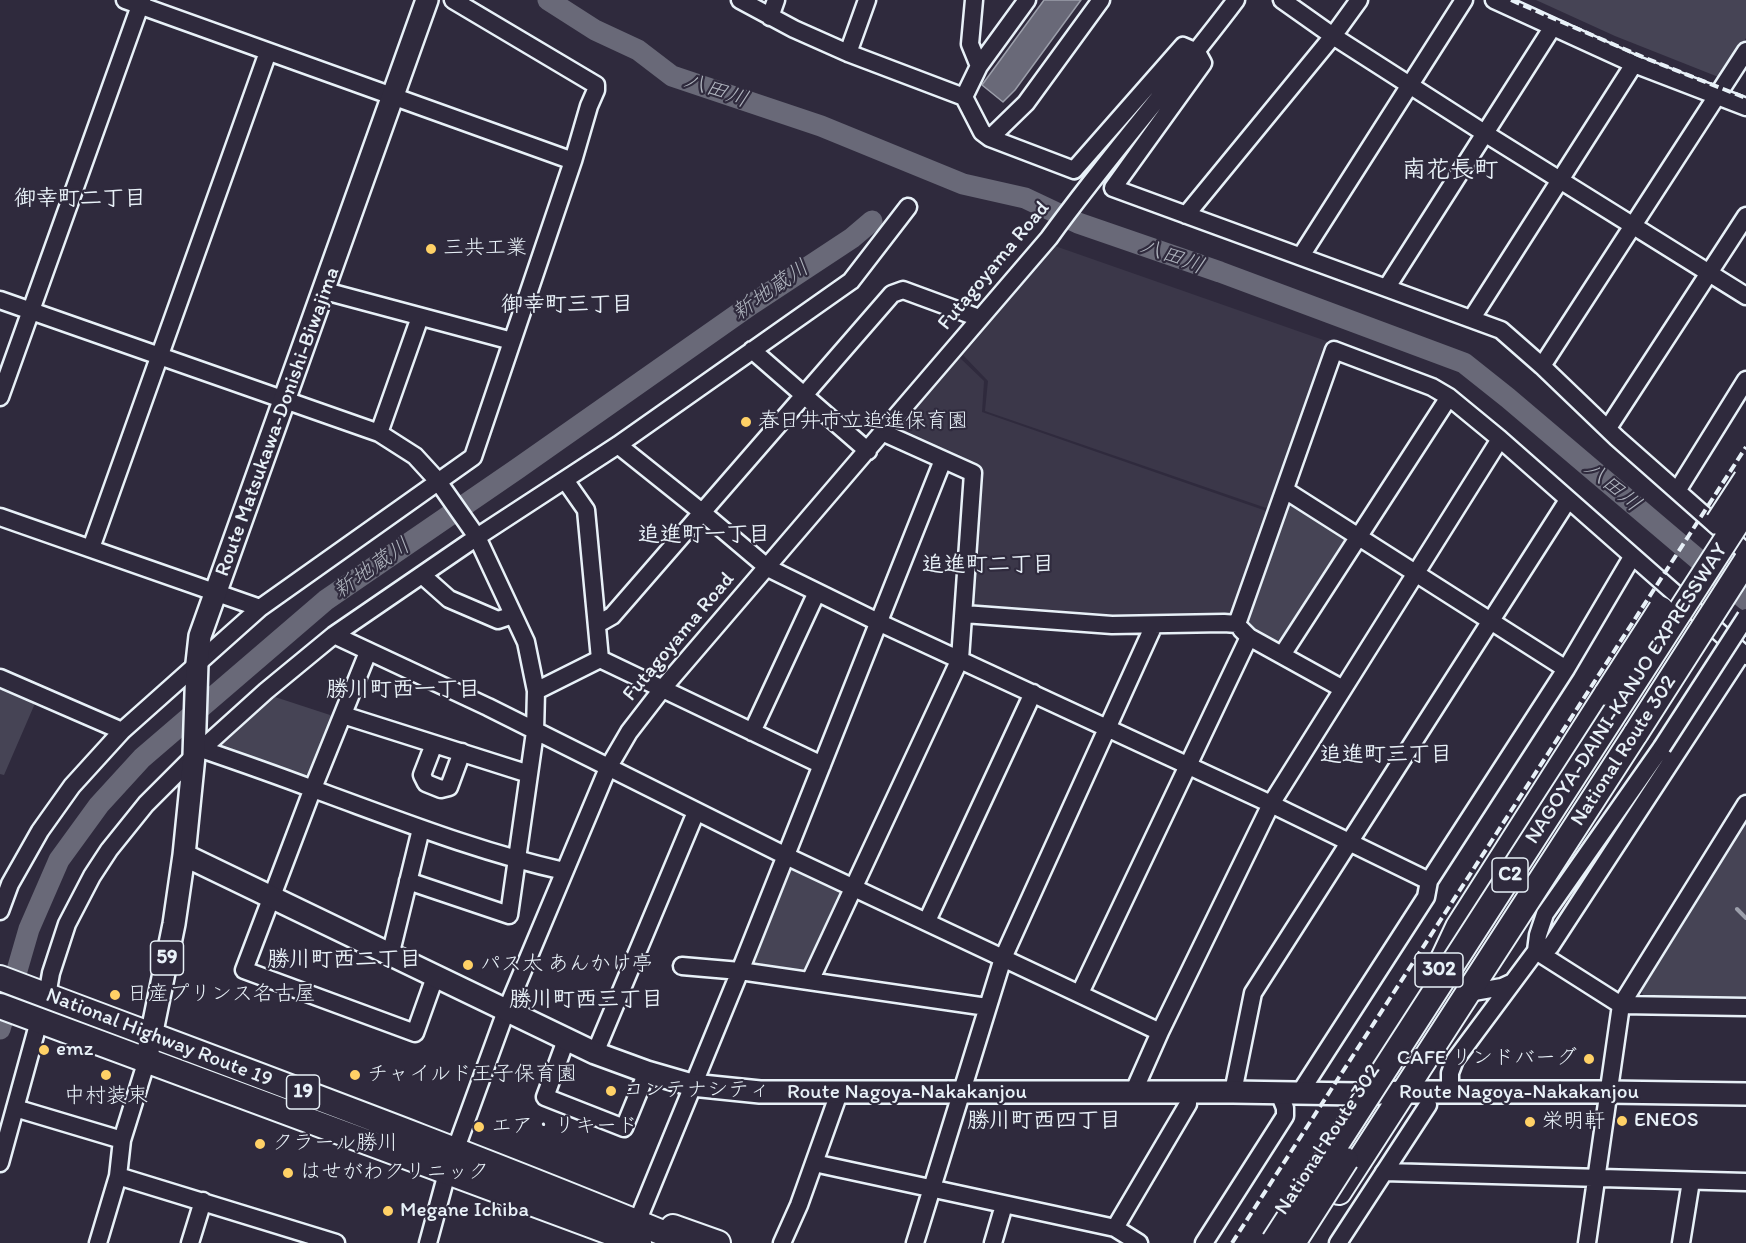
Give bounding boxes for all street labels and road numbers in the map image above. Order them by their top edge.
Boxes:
street label: Futagoyama Road [933,196,1055,336]
street label: Route Matsukawa-Donishi-Biwajima [210,264,346,580]
street label: NAGOYA-DAINI-KANJO EXPRESSWAY [1520,539,1734,849]
street label: Futagoyama Road [618,567,740,707]
street label: National Route 302 [1566,671,1682,831]
road number: C2 [1492,858,1528,892]
road number: 59 [150,941,184,975]
road number: 302 [1415,953,1463,987]
street label: National Highway Route 19 [42,983,276,1093]
street label: National Route 302 [1270,1060,1386,1220]
road number: 19 [286,1075,320,1109]
street label: Route Nagoya-Nakakanjou [787,1080,1027,1106]
street label: Route Nagoya-Nakakanjou [1399,1080,1639,1106]

